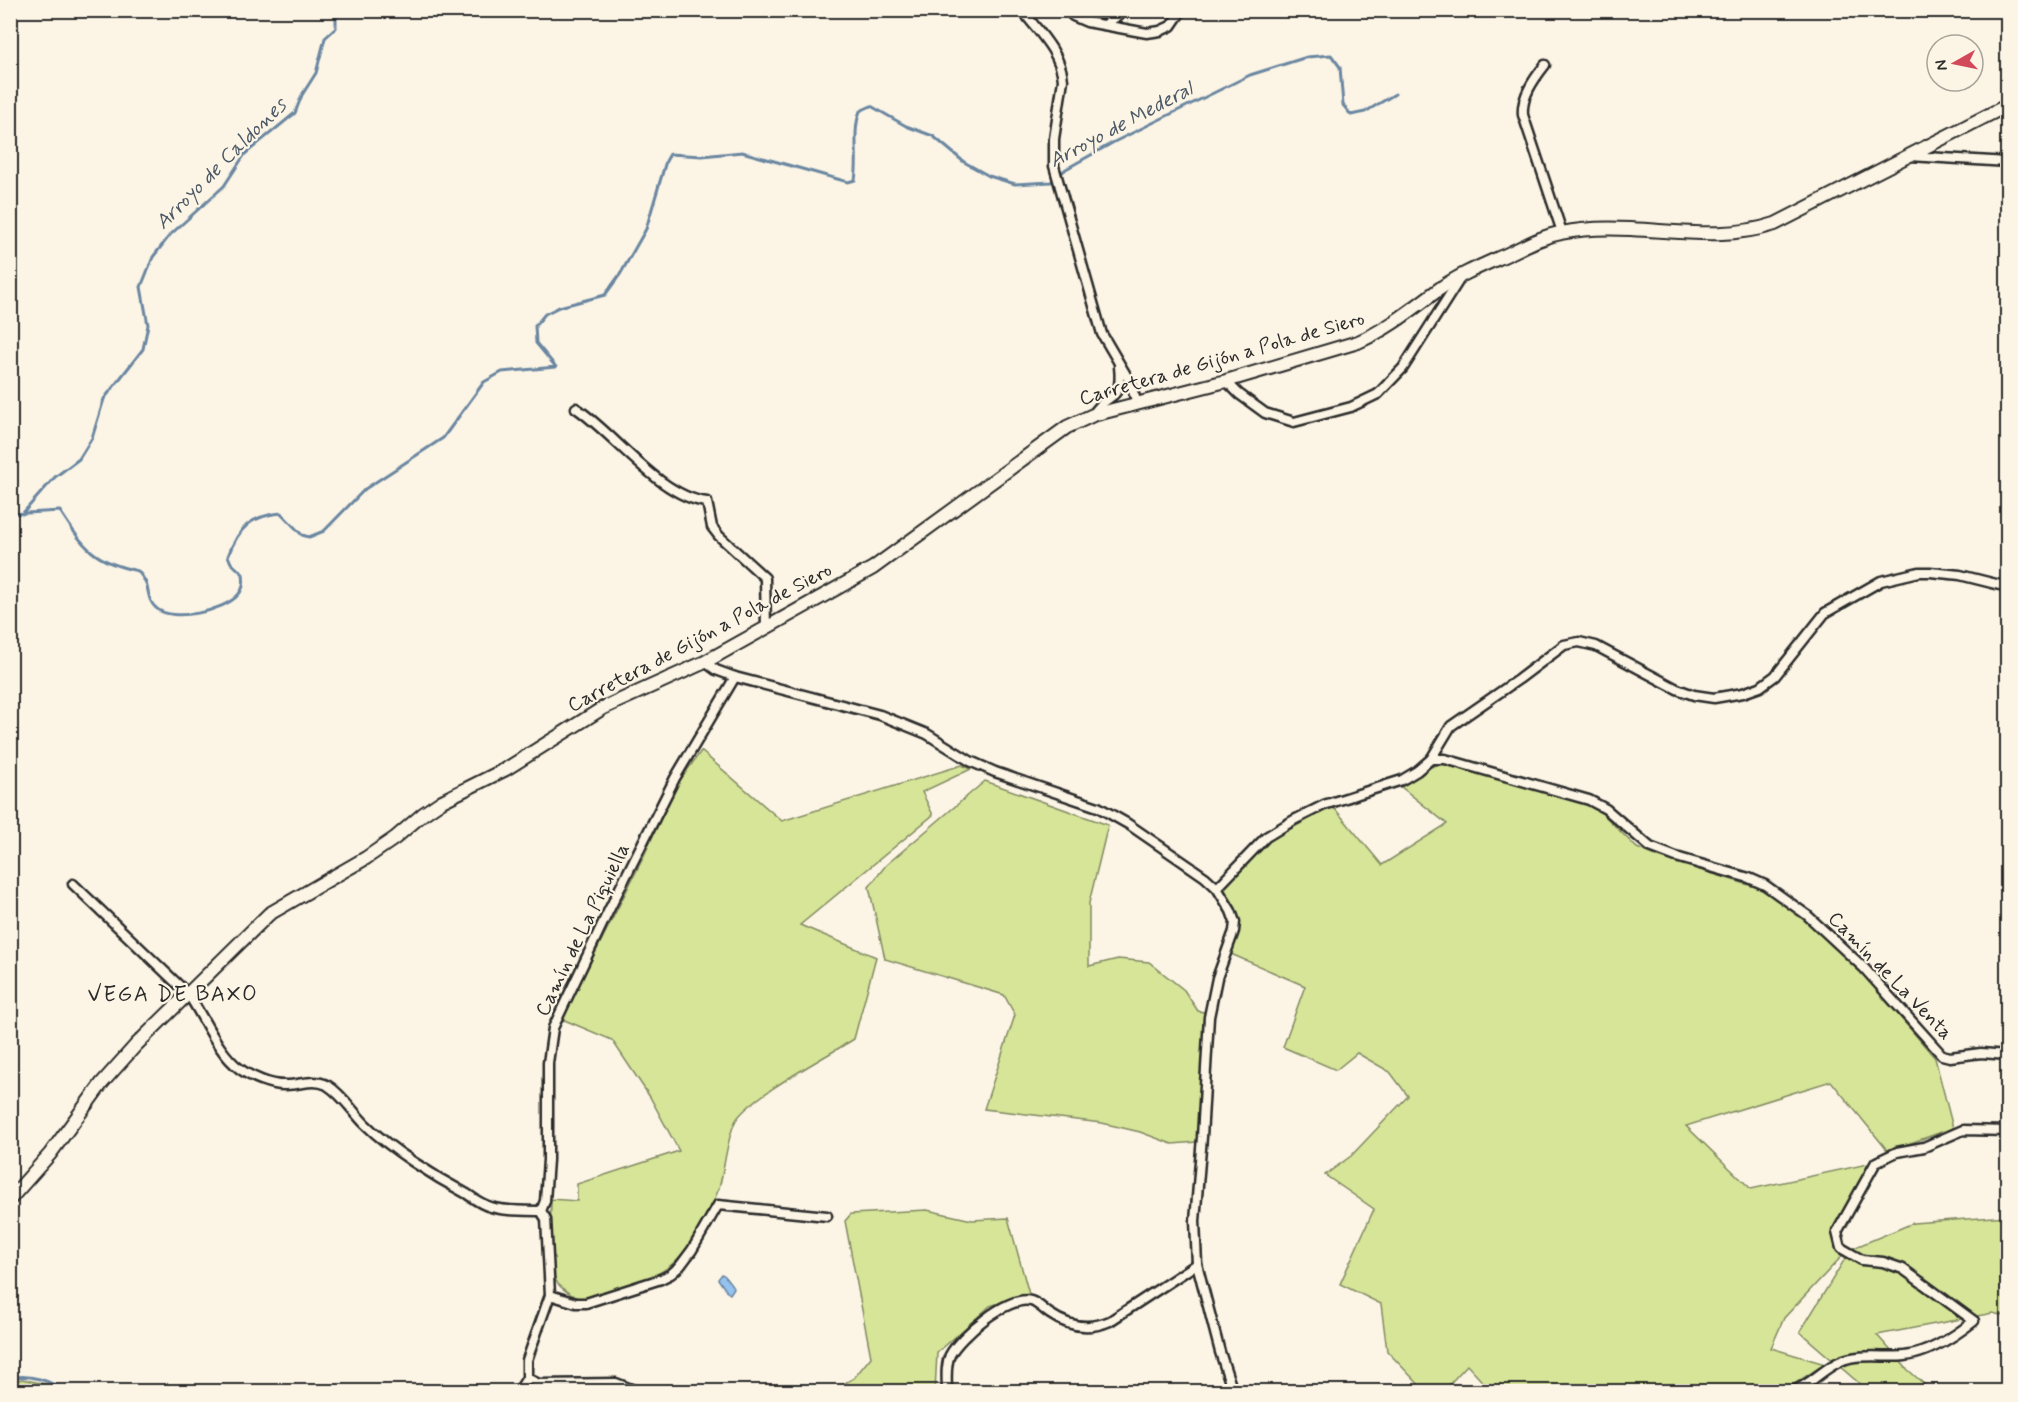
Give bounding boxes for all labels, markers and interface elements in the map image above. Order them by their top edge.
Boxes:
north arrow [1925,33,1985,93]
text: N [1930,58,1953,72]
water label: Arroyo de Mederal [1044,74,1200,175]
water label: Arroyo de Caldones [149,91,294,236]
street label: Carretera de Gijón a Pola de Siero [1076,305,1368,413]
street label: Carretera de Gijón a Pola de Siero [563,557,837,719]
street label: Camín de La Piquiella [529,839,637,1021]
street label: Camín de La Venta [1822,906,1958,1046]
district label: VEGA DE BAXO [88,981,258,1009]

